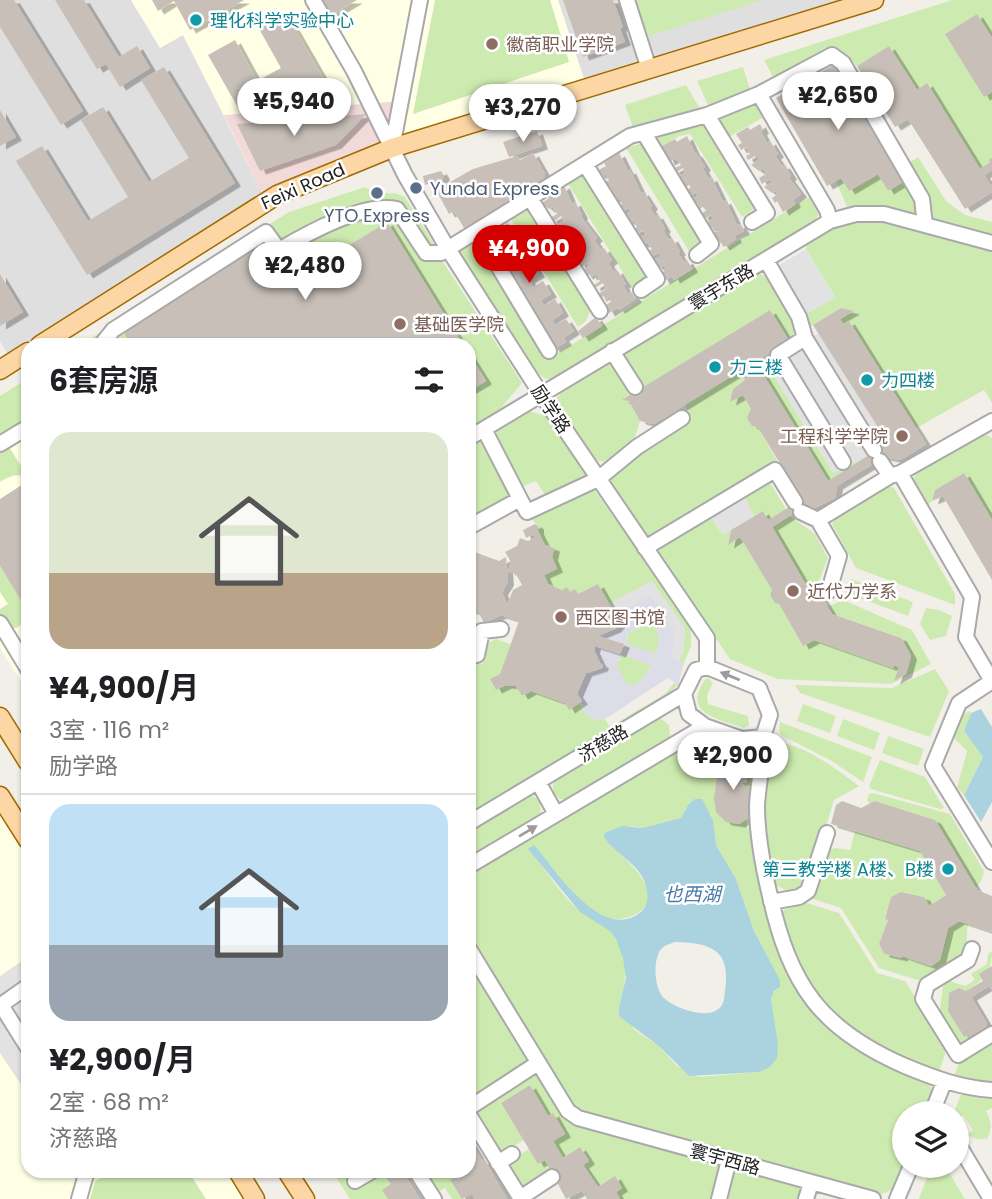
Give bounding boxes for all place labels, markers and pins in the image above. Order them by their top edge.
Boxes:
place label: 理化科学实验中心 [210,8,354,33]
marker: 理化科学实验中心 [188,12,204,28]
place label: 徽商职业学院 [506,32,614,57]
marker: 徽商职业学院 [484,36,500,52]
pin: ¥2,650 [781,72,895,132]
pin: ¥5,940 [237,78,351,138]
pin: ¥3,270 [466,85,580,144]
place label: Yunda Express [430,176,559,201]
marker: Yunda Express [408,180,424,196]
marker: YTO Express [369,185,385,201]
place label: YTO Express [324,203,430,228]
pin: ¥4,900 [472,226,586,285]
pin: ¥2,480 [248,243,362,302]
place label: 基础医学院 [414,312,504,337]
marker: 基础医学院 [392,316,408,332]
place label: 力三楼 [729,355,783,380]
marker: 力三楼 [707,359,723,375]
place label: 力四楼 [881,368,935,393]
marker: 力四楼 [859,372,875,388]
place label: 工程科学学院 [780,424,888,449]
marker: 工程科学学院 [894,428,910,444]
place label: 近代力学系 [807,579,897,604]
marker: 近代力学系 [785,583,801,599]
place label: 西区图书馆 [575,605,665,630]
marker: 西区图书馆 [553,609,569,625]
pin: ¥2,900 [676,732,790,792]
place label: 第三教学楼 A楼、B楼 [762,857,934,882]
marker: 第三教学楼 A楼、B楼 [940,861,956,877]

